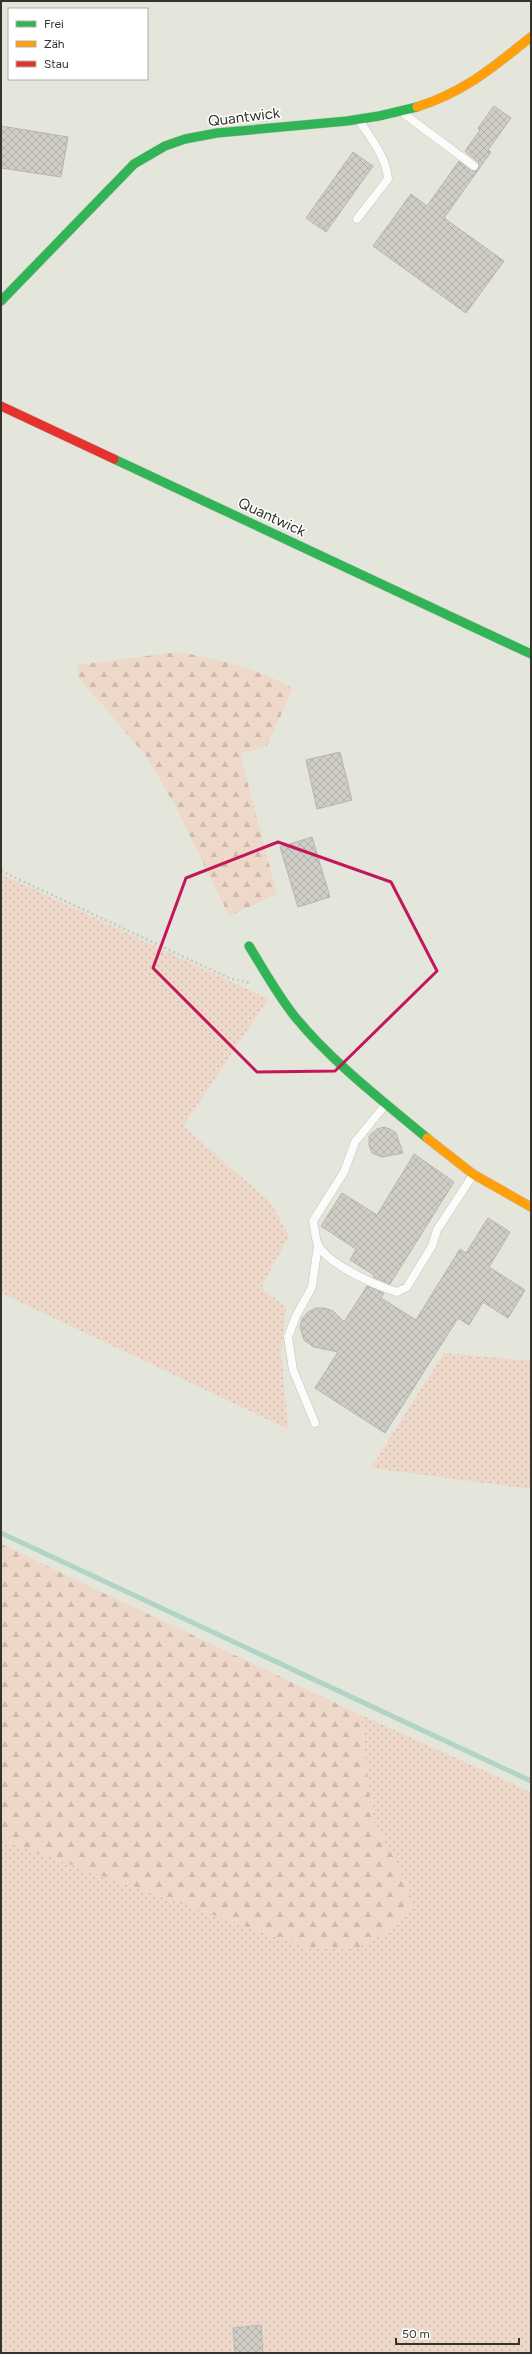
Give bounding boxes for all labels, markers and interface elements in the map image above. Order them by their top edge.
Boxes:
legend [8,8,148,80]
text: Frei [44,17,64,31]
text: Zäh [44,37,65,51]
text: Stau [44,57,69,71]
street label: Quantwick [207,104,282,130]
street label: Quantwick [235,494,309,541]
scale bar [396,2320,519,2346]
text: 50 m [402,2327,430,2341]

